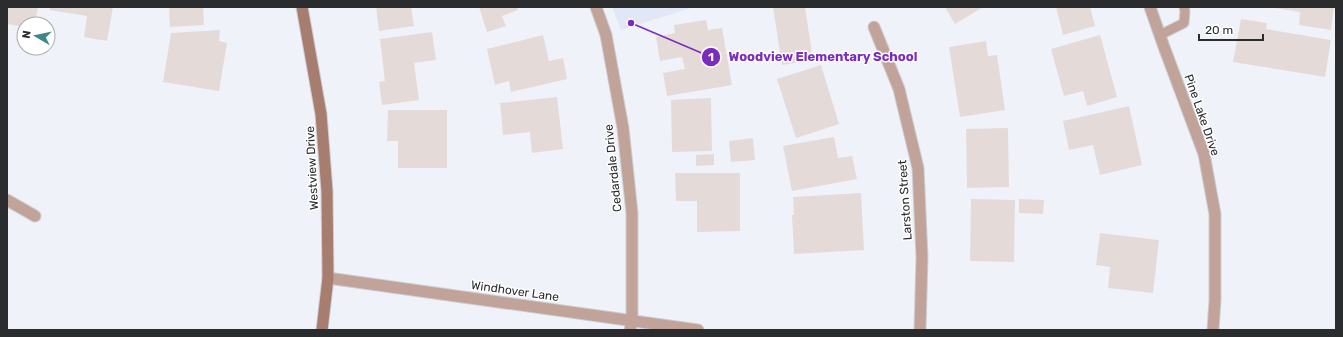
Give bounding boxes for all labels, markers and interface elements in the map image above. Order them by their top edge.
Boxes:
north arrow [16,16,56,56]
scale bar [1199,16,1263,42]
text: 20 m [1205,23,1233,37]
text: N [20,30,34,39]
callout: Woodview Elementary School [701,44,926,69]
text: Woodview Elementary School [729,49,917,64]
text: 1 [708,50,714,64]
street label: Pine Lake Drive [1181,72,1223,158]
street label: Cedardale Drive [601,123,625,213]
street label: Westview Drive [303,125,321,210]
street label: Larston Street [895,159,915,241]
street label: Windhover Lane [470,278,560,304]

